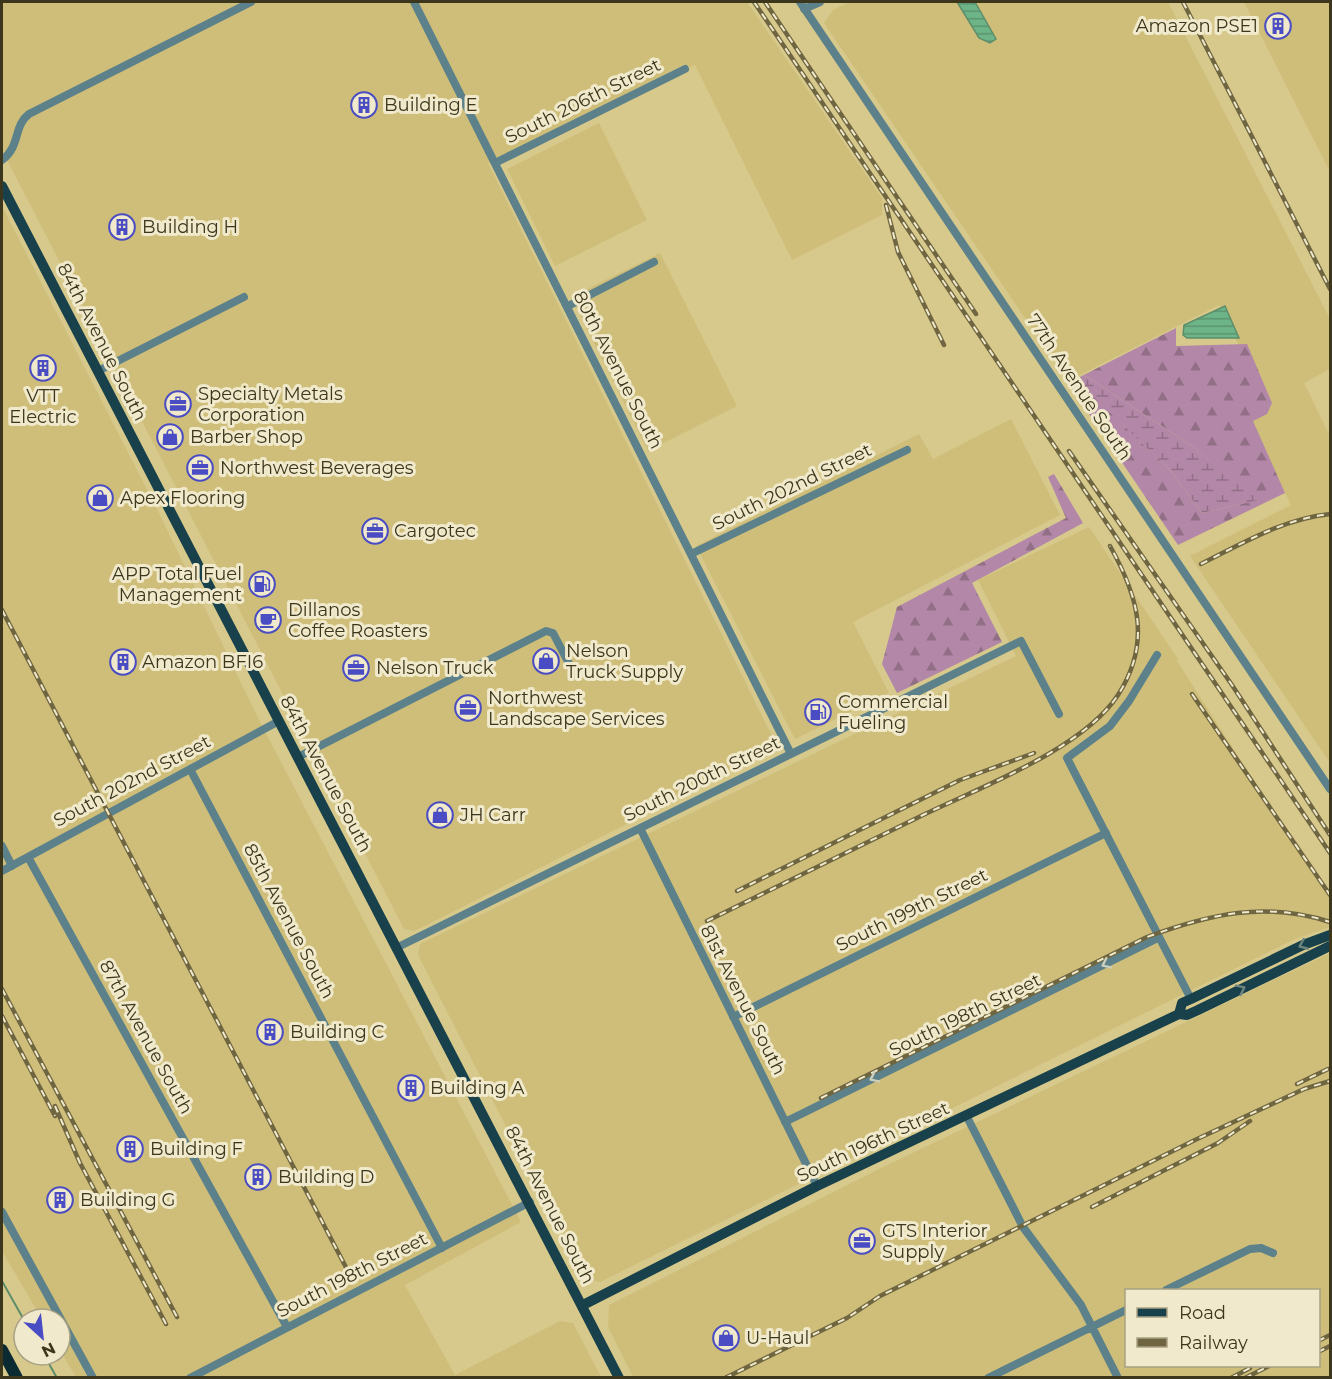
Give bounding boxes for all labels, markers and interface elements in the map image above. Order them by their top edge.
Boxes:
building icon: Amazon PSE1 [1263,11,1293,41]
place label: Amazon PSE1 [1136,15,1258,37]
street label: South 206th Street [502,54,664,148]
building icon: Building E [349,90,379,120]
place label: Building E [384,94,478,116]
building icon: Building H [107,212,137,242]
place label: Building H [142,216,238,238]
street label: 84th Avenue South [53,259,151,425]
street label: 80th Avenue South [569,287,667,453]
street label: 77th Avenue South [1022,310,1136,464]
building icon: VTT Electric [28,353,58,383]
place label: Specialty Metals Corporation [198,383,343,426]
place label: VTT Electric [9,385,77,428]
office icon: Specialty Metals Corporation [163,389,193,419]
shop icon: Barber Shop [155,422,185,452]
place label: Barber Shop [190,426,303,448]
street label: South 202nd Street [709,439,875,535]
office icon: Northwest Beverages [185,453,215,483]
place label: Northwest Beverages [220,457,414,479]
shop icon: Apex Flooring [85,483,115,513]
place label: Apex Flooring [120,487,245,509]
office icon: Cargotec [360,516,390,546]
place label: Cargotec [394,520,476,542]
place label: APP Total Fuel Management [112,563,242,606]
fuel station icon: APP Total Fuel Management [247,569,277,599]
place label: Dillanos Coffee Roasters [288,599,428,642]
cafe icon: Dillanos Coffee Roasters [253,605,283,635]
place label: Nelson Truck Supply [566,640,683,683]
shop icon: Nelson Truck Supply [531,646,561,676]
building icon: Amazon BFI6 [108,647,138,677]
place label: Amazon BFI6 [142,651,263,673]
office icon: Nelson Truck [341,653,371,683]
place label: Nelson Truck [376,657,494,679]
place label: Northwest Landscape Services [488,687,665,730]
place label: Commercial Fueling [838,691,948,734]
street label: 84th Avenue South [275,692,377,856]
office icon: Northwest Landscape Services [453,693,483,723]
fuel station icon: Commercial Fueling [803,697,833,727]
street label: South 202nd Street [50,730,214,832]
street label: South 200th Street [620,732,784,826]
shop icon: JH Carr [425,800,455,830]
place label: JH Carr [459,804,526,826]
street label: 85th Avenue South [239,840,339,1002]
street label: South 199th Street [833,864,991,956]
street label: 81st Avenue South [696,921,790,1079]
one-way arrow [1299,938,1310,950]
street label: 87th Avenue South [95,956,197,1118]
one-way arrow [1101,957,1112,968]
street label: South 198th Street [885,969,1045,1061]
one-way arrow [1234,985,1245,996]
building icon: Building C [255,1017,285,1047]
place label: Building C [290,1021,385,1043]
one-way arrow [870,1071,881,1082]
building icon: Building A [396,1073,426,1103]
place label: Building A [430,1077,525,1099]
street label: South 196th Street [793,1097,953,1187]
street label: 84th Avenue South [501,1122,599,1288]
building icon: Building F [115,1134,145,1164]
place label: Building F [150,1138,243,1160]
building icon: Building D [243,1162,273,1192]
place label: Building D [278,1166,374,1188]
building icon: Building G [45,1185,75,1215]
place label: Building G [80,1189,176,1211]
place label: GTS Interior Supply [882,1220,988,1263]
office icon: GTS Interior Supply [847,1226,877,1256]
street label: South 198th Street [273,1227,431,1323]
legend [1125,1289,1320,1367]
text: Road [1179,1302,1226,1324]
north arrow [12,1307,72,1367]
shop icon: U-Haul [711,1323,741,1353]
place label: U-Haul [746,1327,809,1349]
text: Railway [1179,1332,1248,1354]
text: N [39,1339,59,1361]

